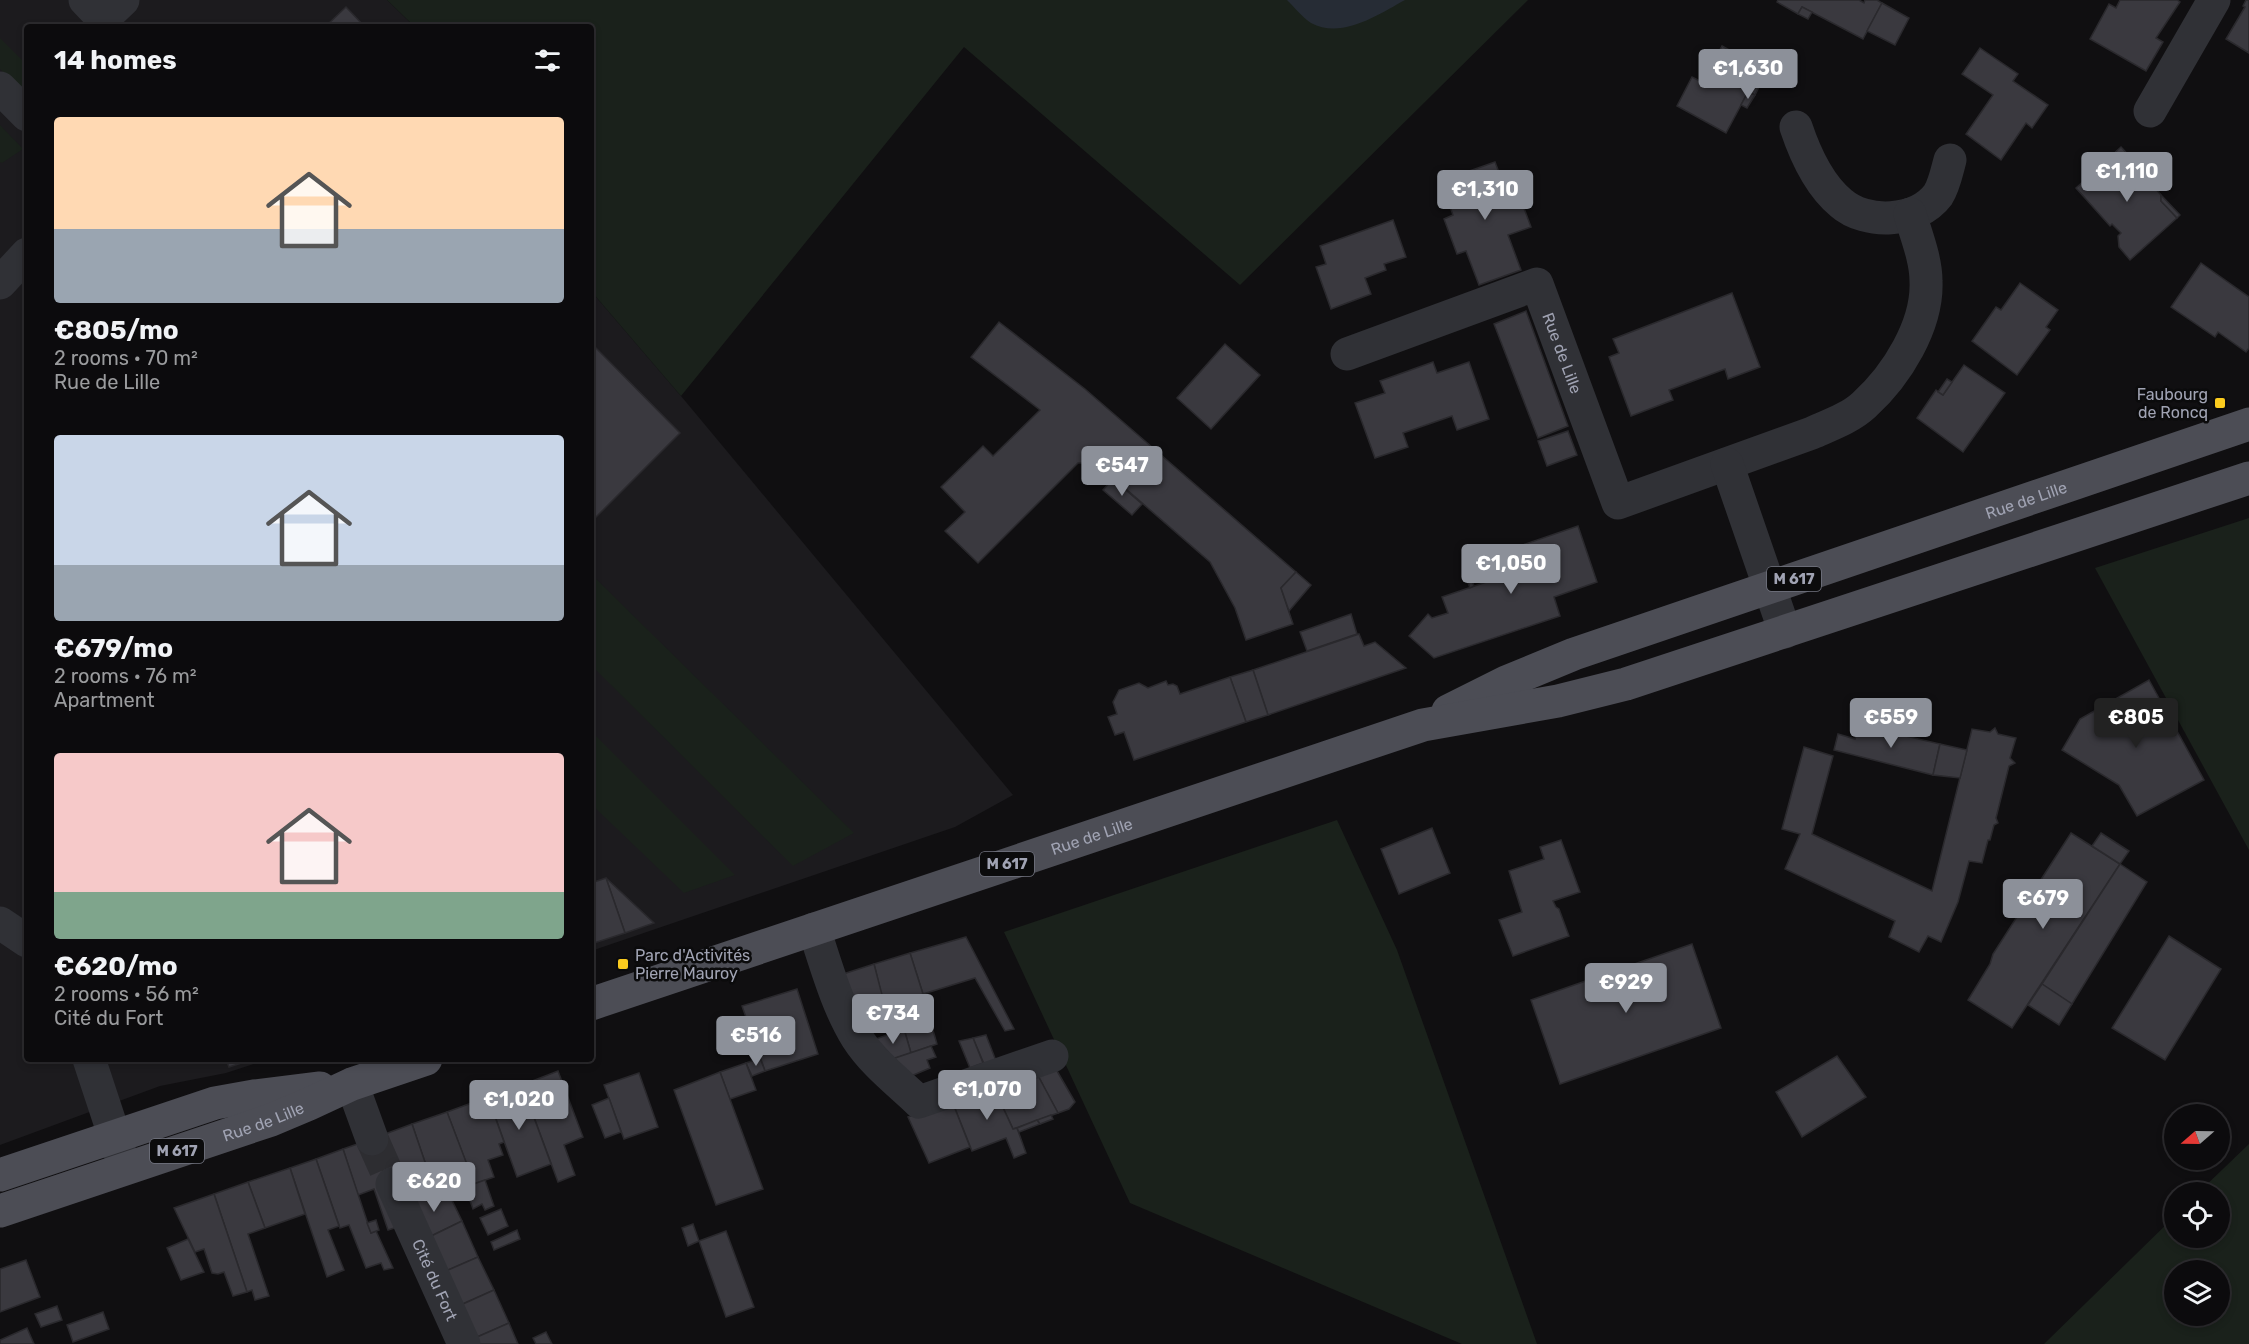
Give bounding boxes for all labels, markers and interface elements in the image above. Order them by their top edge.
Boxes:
icon: filters [531,44,564,77]
text: 14 homes [54,45,177,76]
pin: €1,630 [1699,49,1797,100]
text: €1,630 [1713,56,1783,80]
pin: €1,110 [2078,152,2176,203]
icon: home [255,156,363,264]
text: €1,110 [2095,159,2159,183]
pin: €1,310 [1436,170,1534,221]
text: €1,310 [1451,177,1519,201]
street label: Rue de Lille [1539,310,1586,396]
text: €805/mo [54,315,179,346]
text: 2 rooms · 70 m² [54,346,198,370]
text: Rue de Lille [54,370,160,394]
place label: Faubourg de Roncq [2137,385,2208,422]
marker: Faubourg de Roncq [2213,396,2227,410]
pin: €547 [1086,446,1158,497]
text: €547 [1095,453,1149,477]
icon: home [255,474,363,582]
street label: Rue de Lille [1983,477,2069,523]
pin: €1,050 [1462,544,1560,595]
text: €1,050 [1475,551,1547,575]
road number: M 617 [1767,567,1821,591]
text: €679/mo [54,633,173,664]
text: 2 rooms · 76 m² [54,664,197,688]
text: Apartment [54,688,155,712]
pin: €559 [1855,698,1927,749]
pin: €805 [2100,698,2172,749]
text: €559 [1864,705,1918,729]
text: €805 [2108,705,2164,729]
icon: home [255,792,363,900]
street label: Rue de Lille [1048,814,1135,859]
road number: M 617 [980,852,1034,876]
pin: €679 [2007,879,2079,930]
text: €679 [2017,886,2069,910]
place label: Parc d'Activités Pierre Mauroy [635,946,750,983]
text: €620/mo [54,951,178,982]
marker: Parc d'Activités Pierre Mauroy [616,957,630,971]
pin: €929 [1590,963,1662,1014]
text: €929 [1599,970,1653,994]
text: 2 rooms · 56 m² [54,982,199,1006]
pin: €734 [857,994,929,1045]
text: €734 [866,1001,920,1025]
text: Cité du Fort [54,1006,163,1030]
pin: €516 [720,1016,792,1067]
text: €516 [730,1023,782,1047]
pin: €1,070 [938,1070,1036,1121]
text: €1,070 [952,1077,1022,1101]
pin: €1,020 [470,1080,568,1131]
text: €1,020 [483,1087,555,1111]
street label: Rue de Lille [220,1098,307,1145]
north arrow [2164,1104,2230,1170]
map controls [2164,1104,2230,1326]
road number: M 617 [150,1139,204,1163]
pin: €620 [398,1162,470,1213]
text: €620 [406,1169,462,1193]
button: locate [2164,1182,2230,1248]
street label: Cité du Fort [408,1236,462,1324]
button: layers [2164,1260,2230,1326]

